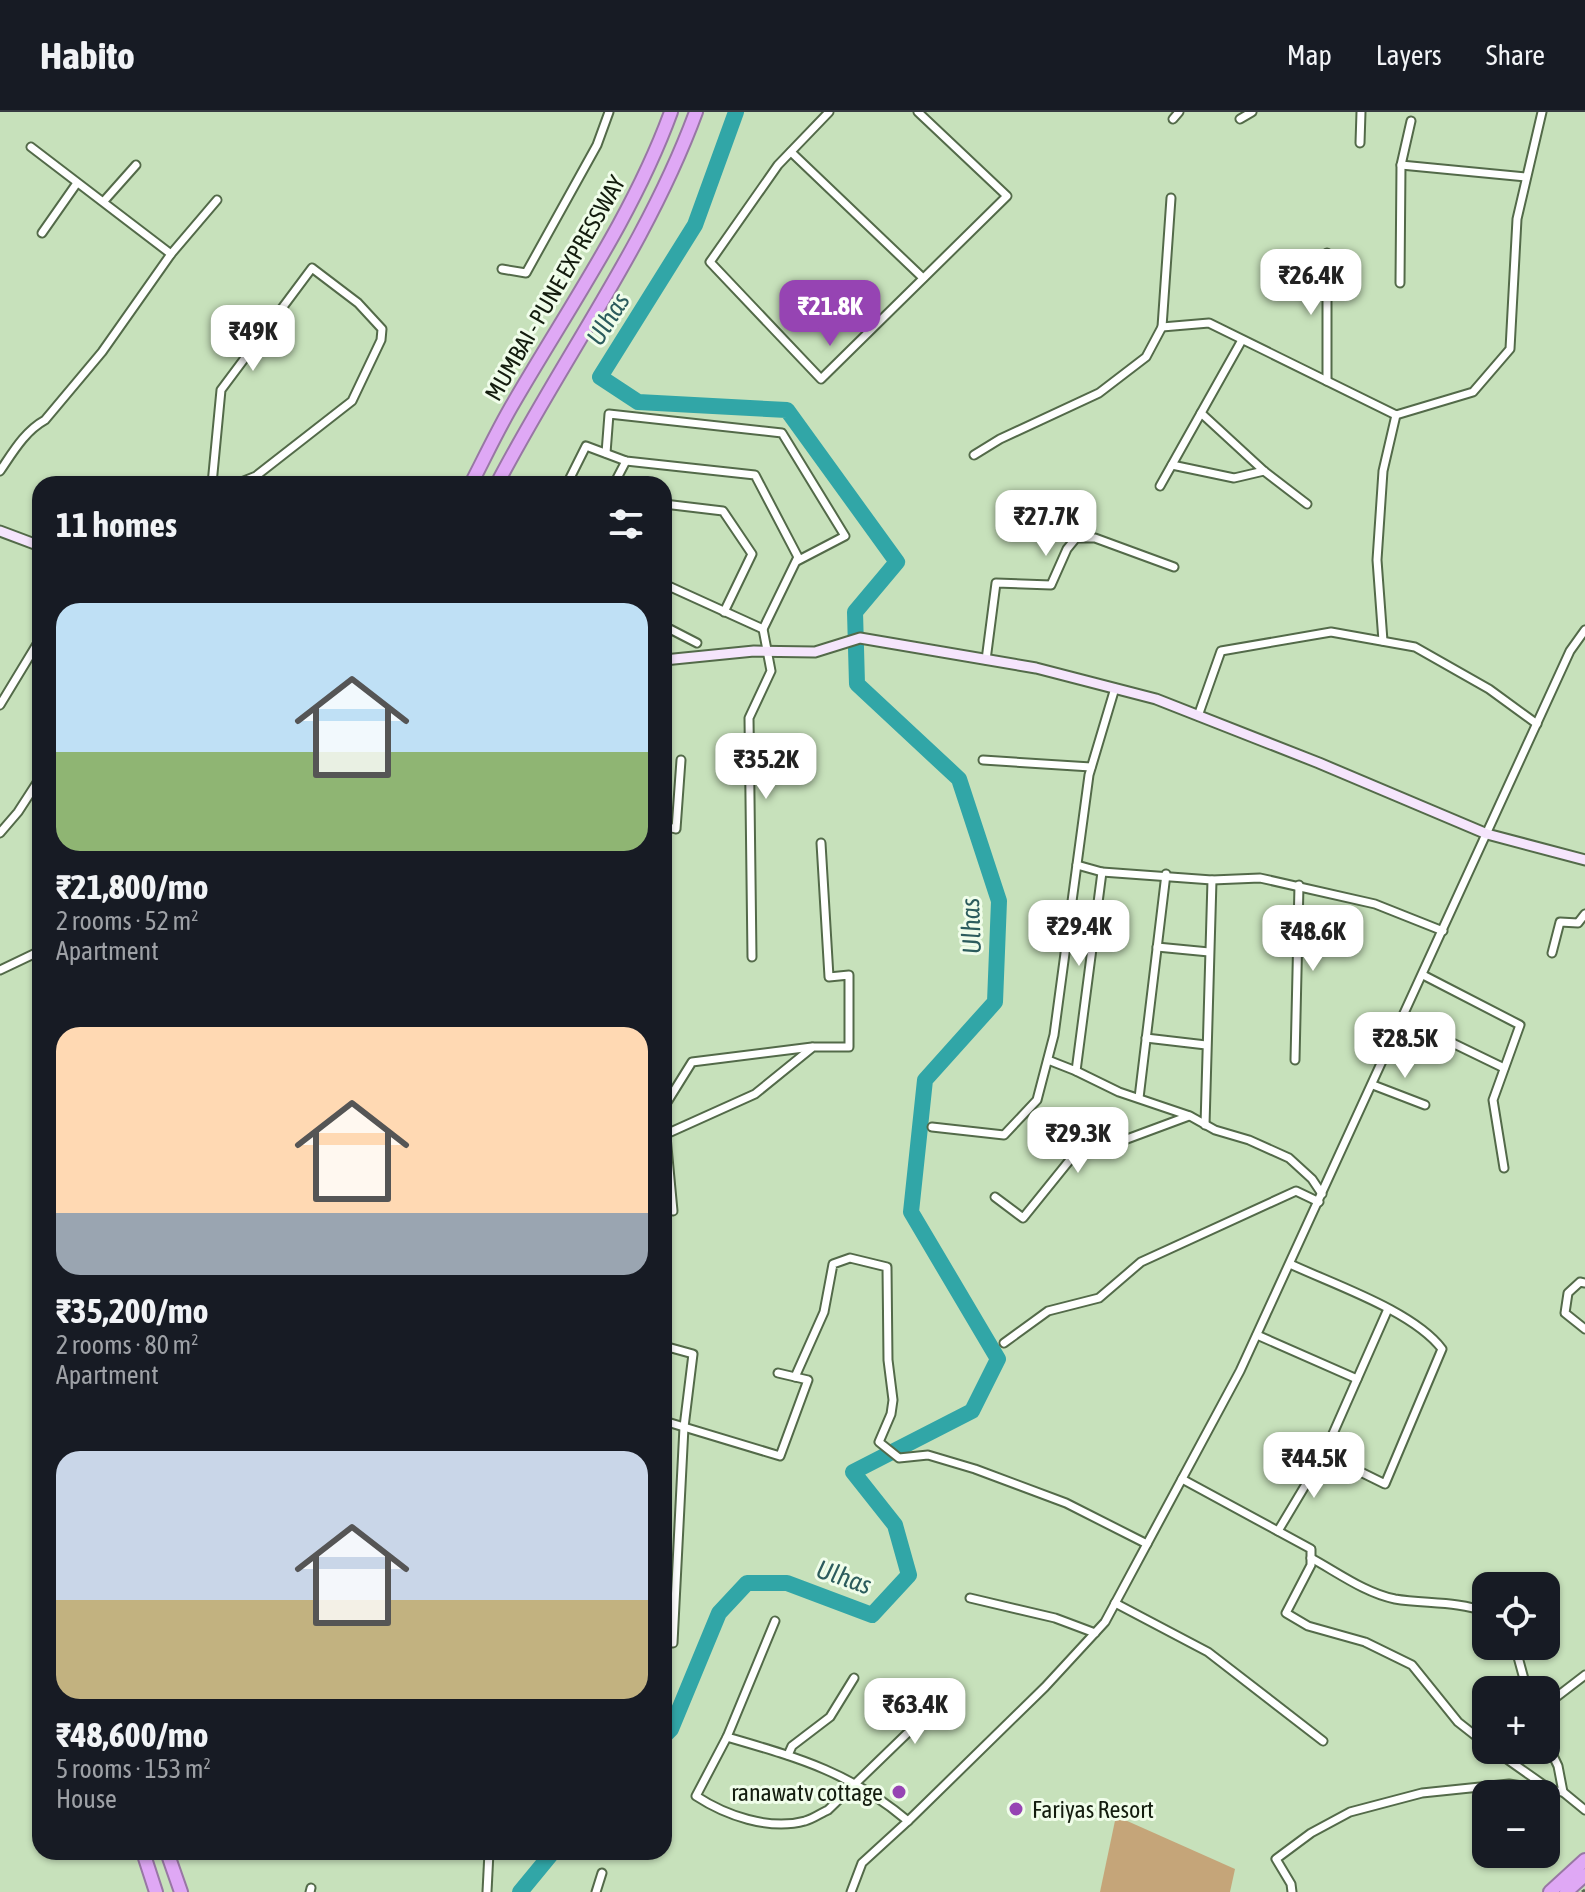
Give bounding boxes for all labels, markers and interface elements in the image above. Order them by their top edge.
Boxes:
text: Habito [40,34,135,77]
text: Map [1287,39,1332,71]
text: Layers [1376,39,1442,71]
text: Share [1486,39,1545,71]
street label: MUMBAI - PUNE EXPRESSWAY [480,171,631,405]
pin: ₹26.4K [1246,249,1376,317]
text: ₹26.4K [1278,260,1344,290]
pin: ₹21.8K [765,280,895,348]
water label: Ulhas [580,287,636,351]
text: ₹21.8K [797,291,863,321]
pin: ₹49K [206,305,300,373]
text: ₹49K [229,316,277,346]
pin: ₹27.7K [981,490,1111,558]
text: ₹27.7K [1013,501,1079,531]
icon: filters [604,502,648,546]
text: 11 homes [56,505,177,544]
icon: home [280,655,424,799]
pin: ₹35.2K [701,733,831,801]
text: ₹35.2K [733,744,799,774]
text: ₹21,800/mo [56,867,209,906]
water label: Ulhas [955,897,987,955]
pin: ₹29.4K [1014,900,1144,968]
pin: ₹48.6K [1248,905,1378,973]
text: 2 rooms · 52 m² [56,906,198,936]
text: ₹29.4K [1046,911,1112,941]
text: ₹48.6K [1280,916,1346,946]
text: Apartment [56,936,159,966]
pin: ₹28.5K [1340,1012,1470,1080]
text: ₹28.5K [1372,1023,1438,1053]
icon: home [280,1079,424,1223]
pin: ₹29.3K [1013,1107,1143,1175]
text: ₹29.3K [1045,1118,1111,1148]
text: ₹35,200/mo [56,1291,209,1330]
text: 2 rooms · 80 m² [56,1330,198,1360]
text: Apartment [56,1360,159,1390]
pin: ₹44.5K [1249,1432,1379,1500]
text: ₹44.5K [1281,1443,1347,1473]
icon: home [280,1503,424,1647]
water label: Ulhas [813,1554,875,1600]
map controls [1472,1572,1560,1868]
button: locate [1472,1572,1560,1660]
button: + [1472,1676,1560,1764]
pin: ₹63.4K [850,1678,980,1746]
text: ₹63.4K [882,1689,948,1719]
text: ₹48,600/mo [56,1715,209,1754]
text: 5 rooms · 153 m² [56,1754,211,1784]
place label: ranawatv cottage [731,1779,883,1806]
button: − [1472,1780,1560,1868]
marker: ranawatv cottage [890,1783,908,1801]
text: House [56,1784,117,1814]
place label: Fariyas Resort [1032,1796,1154,1823]
marker: Fariyas Resort [1007,1800,1025,1818]

